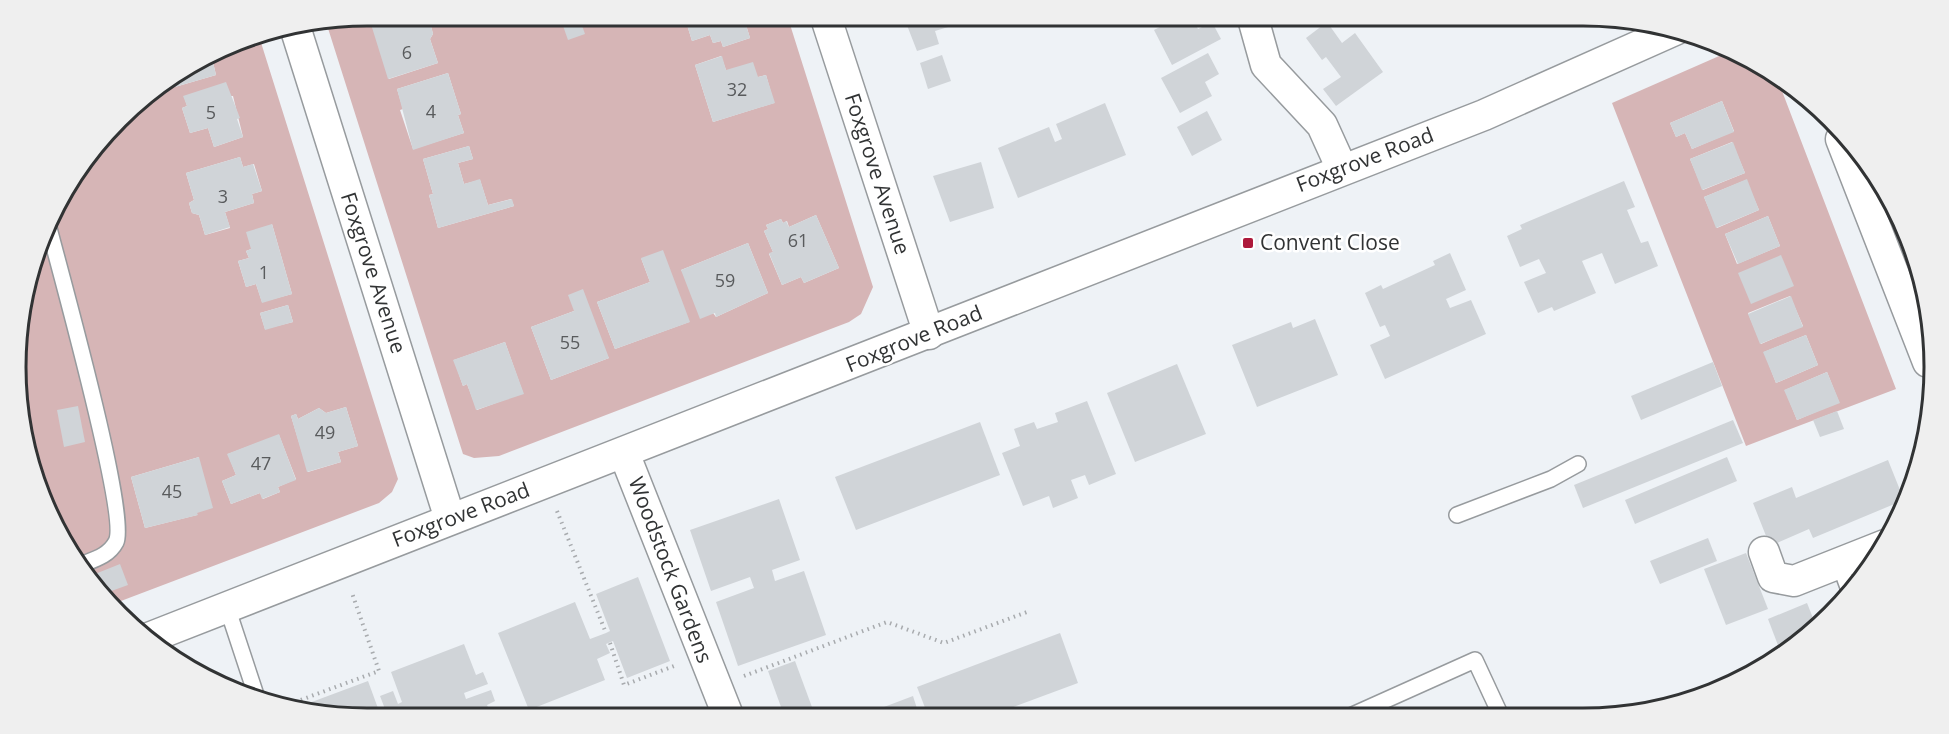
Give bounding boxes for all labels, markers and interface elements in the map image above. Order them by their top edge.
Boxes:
house number: 6 [402,40,412,64]
house number: 32 [727,77,747,101]
street label: Foxgrove Avenue [839,90,917,258]
house number: 4 [426,99,436,123]
house number: 5 [206,100,216,124]
street label: Foxgrove Road [1292,120,1437,198]
house number: 3 [218,184,228,208]
street label: Foxgrove Avenue [335,189,413,357]
house number: 61 [788,228,808,252]
place label: Convent Close [1260,228,1400,256]
marker: Convent Close [1241,236,1255,250]
house number: 1 [259,260,269,284]
house number: 59 [715,268,735,292]
street label: Foxgrove Road [841,298,986,378]
house number: 55 [560,330,580,354]
house number: 49 [315,420,335,444]
house number: 47 [251,451,271,475]
street label: Woodstock Gardens [623,473,719,667]
street label: Foxgrove Road [388,475,533,553]
house number: 45 [162,479,182,503]

